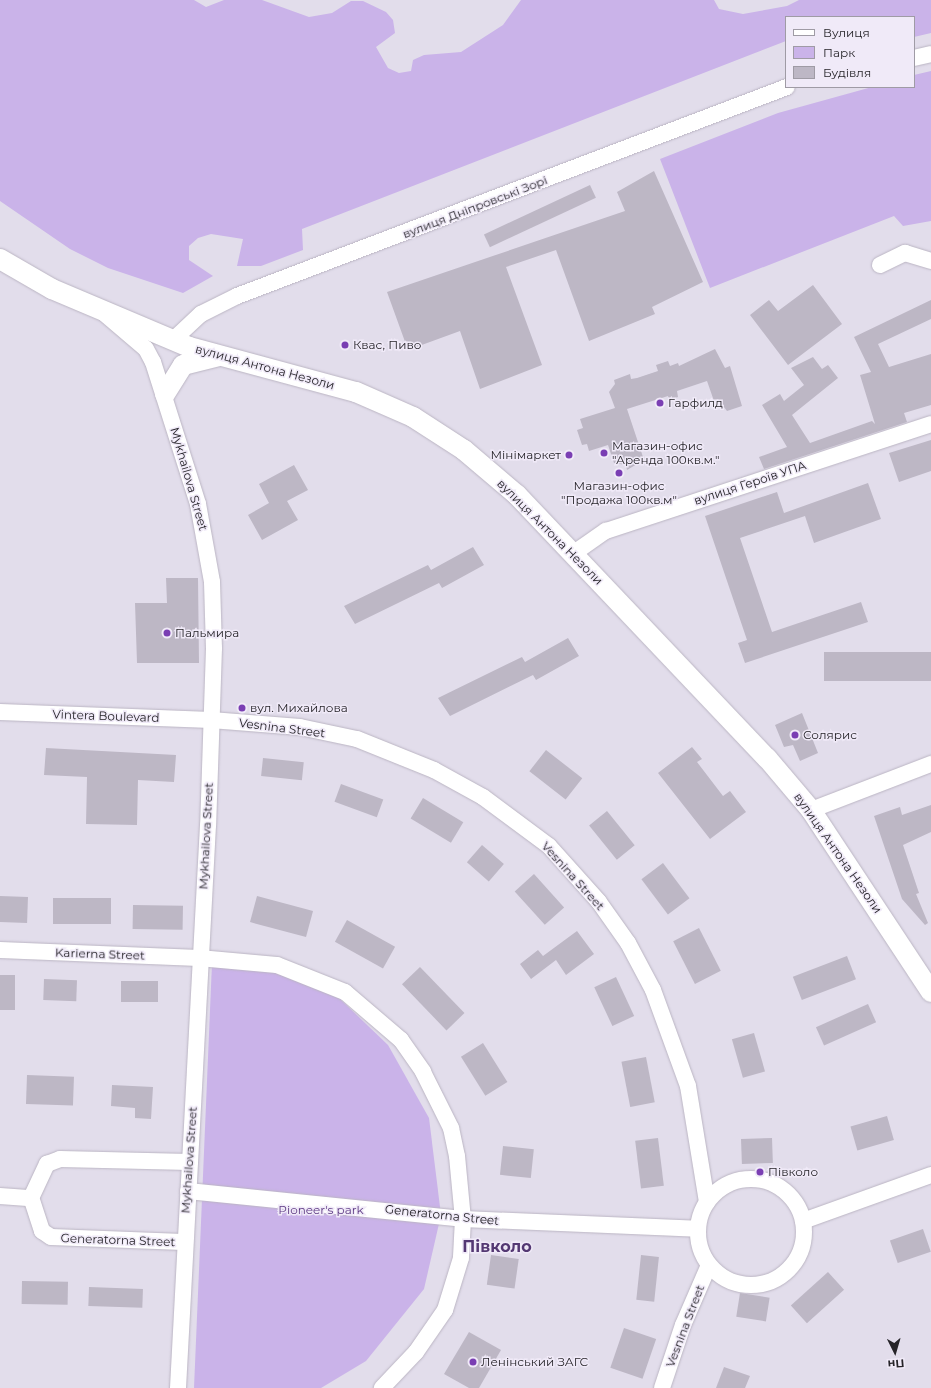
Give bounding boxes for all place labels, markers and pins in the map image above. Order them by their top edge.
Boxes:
place label: Квас, Пиво [353,338,421,352]
marker: Квас, Пиво [340,340,350,350]
place label: Гарфилд [668,396,723,410]
marker: Гарфилд [655,398,665,408]
place label: Магазин-офис "Аренда 100кв.м." [612,439,719,467]
place label: Мінімаркет [490,448,561,462]
marker: Магазин-офис "Аренда 100кв.м." [599,448,609,458]
marker: Мінімаркет [564,450,574,460]
marker: Магазин-офис "Продажа 100кв.м" [614,468,624,478]
place label: Магазин-офис "Продажа 100кв.м" [561,479,677,507]
place label: Пальмира [175,626,239,640]
marker: Пальмира [162,628,172,638]
place label: вул. Михайлова [250,701,348,715]
marker: вул. Михайлова [237,703,247,713]
place label: Солярис [803,728,857,742]
marker: Солярис [790,730,800,740]
place label: Півколо [768,1165,818,1179]
marker: Півколо [755,1167,765,1177]
place label: Ленінський ЗАГС [481,1355,588,1369]
marker: Ленінський ЗАГС [468,1357,478,1367]

